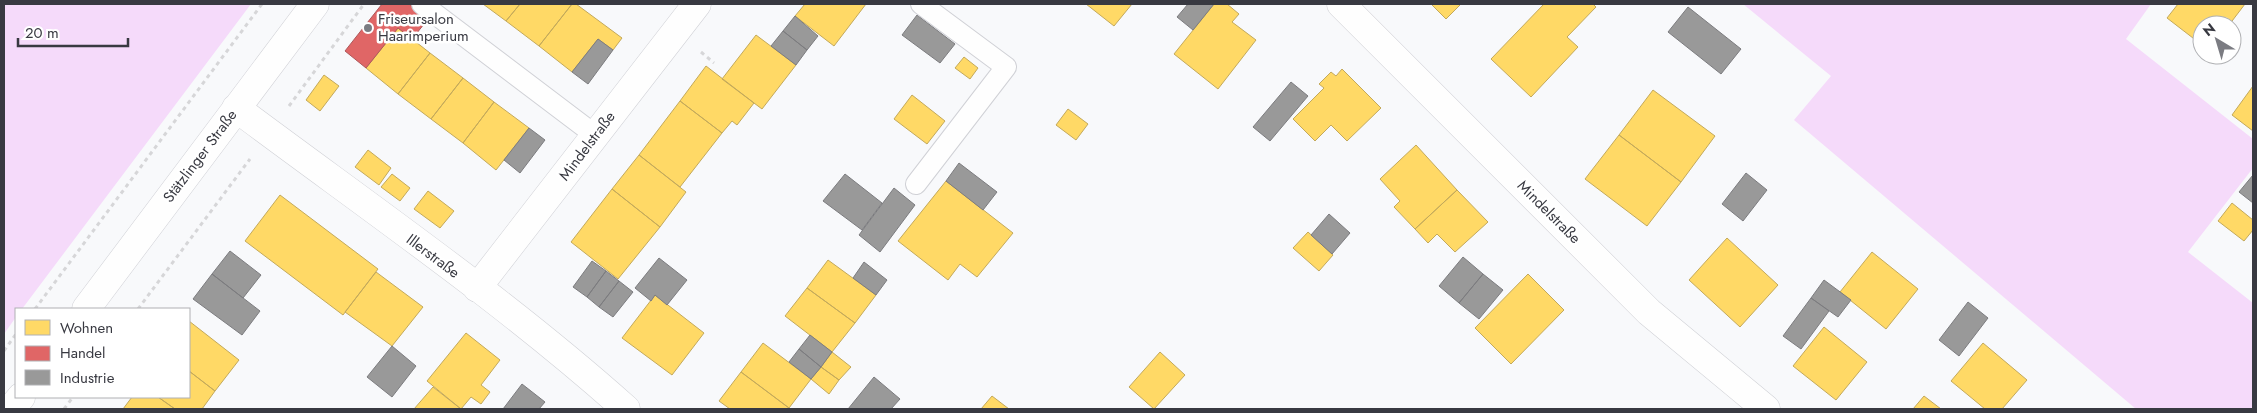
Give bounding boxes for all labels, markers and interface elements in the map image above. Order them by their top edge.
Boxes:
place label: Friseursalon Haarimperium [378,8,469,47]
scale bar [18,15,128,47]
north arrow [2192,15,2242,65]
text: N [2198,18,2220,41]
text: 20 m [25,22,59,44]
marker: Friseursalon Haarimperium [362,22,374,34]
street label: Stätzlinger Straße [158,105,242,207]
street label: Mindelstraße [554,106,621,185]
street label: Mindelstraße [1512,175,1586,249]
street label: Illerstraße [402,229,464,283]
legend [15,308,190,398]
text: Wohnen [60,317,113,339]
text: Handel [60,342,106,364]
text: Industrie [60,367,115,389]

